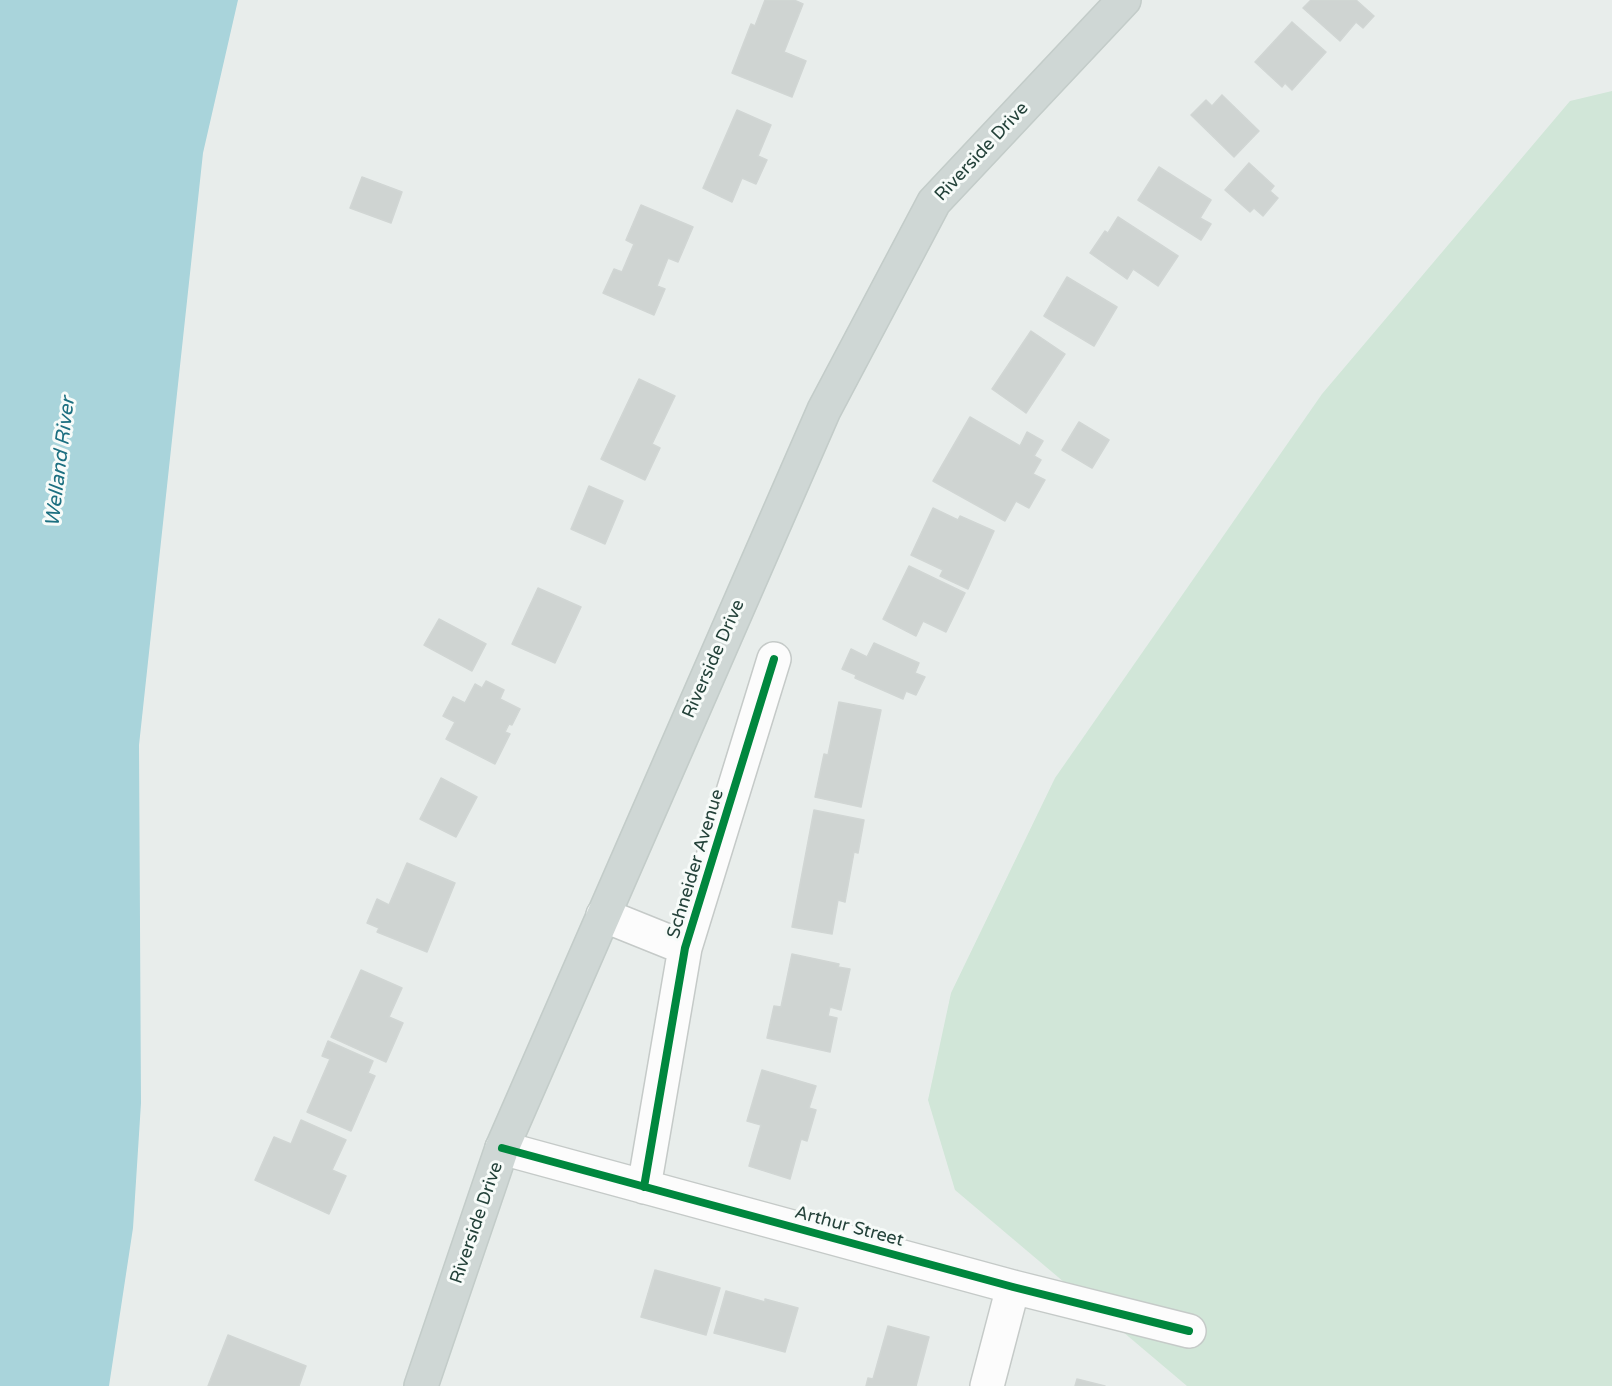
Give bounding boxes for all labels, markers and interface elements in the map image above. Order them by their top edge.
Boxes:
street label: Riverside Drive [931,98,1033,206]
water label: Welland River [41,396,81,528]
street label: Riverside Drive [678,596,750,722]
street label: Schneider Avenue [663,787,729,941]
street label: Riverside Drive [446,1159,508,1287]
street label: Arthur Street [792,1202,906,1252]

